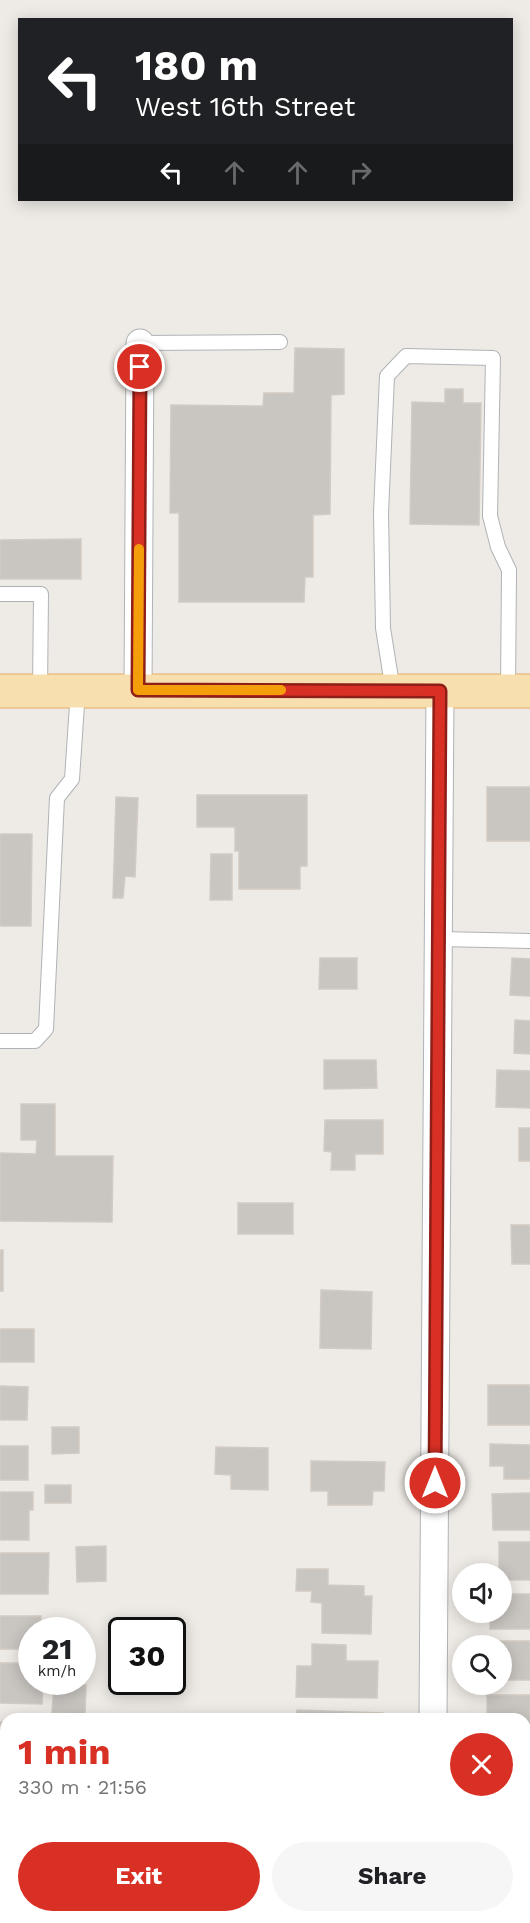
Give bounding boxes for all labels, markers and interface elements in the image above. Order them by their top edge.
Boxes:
text: 180 m [135,41,258,90]
icon: left [36,42,114,120]
text: West 16th Street [135,91,355,123]
icon: left [155,156,188,189]
icon: ahead [218,156,251,189]
icon: ahead [281,156,314,189]
icon: right [344,156,377,189]
pin [114,341,165,392]
icon: arrive [123,350,156,383]
position arrow [403,1451,467,1515]
map controls [452,1563,512,1695]
button: sound [452,1563,512,1623]
speed limit sign: 30 [108,1617,186,1695]
text: 21 [42,1631,72,1666]
button: search [452,1635,512,1695]
text: km/h [38,1662,76,1680]
text: 1 min [18,1731,110,1773]
button: close [450,1733,513,1796]
text: 330 m · 21:56 [18,1775,147,1799]
button: Exit [18,1842,260,1911]
button: Share [272,1842,513,1911]

